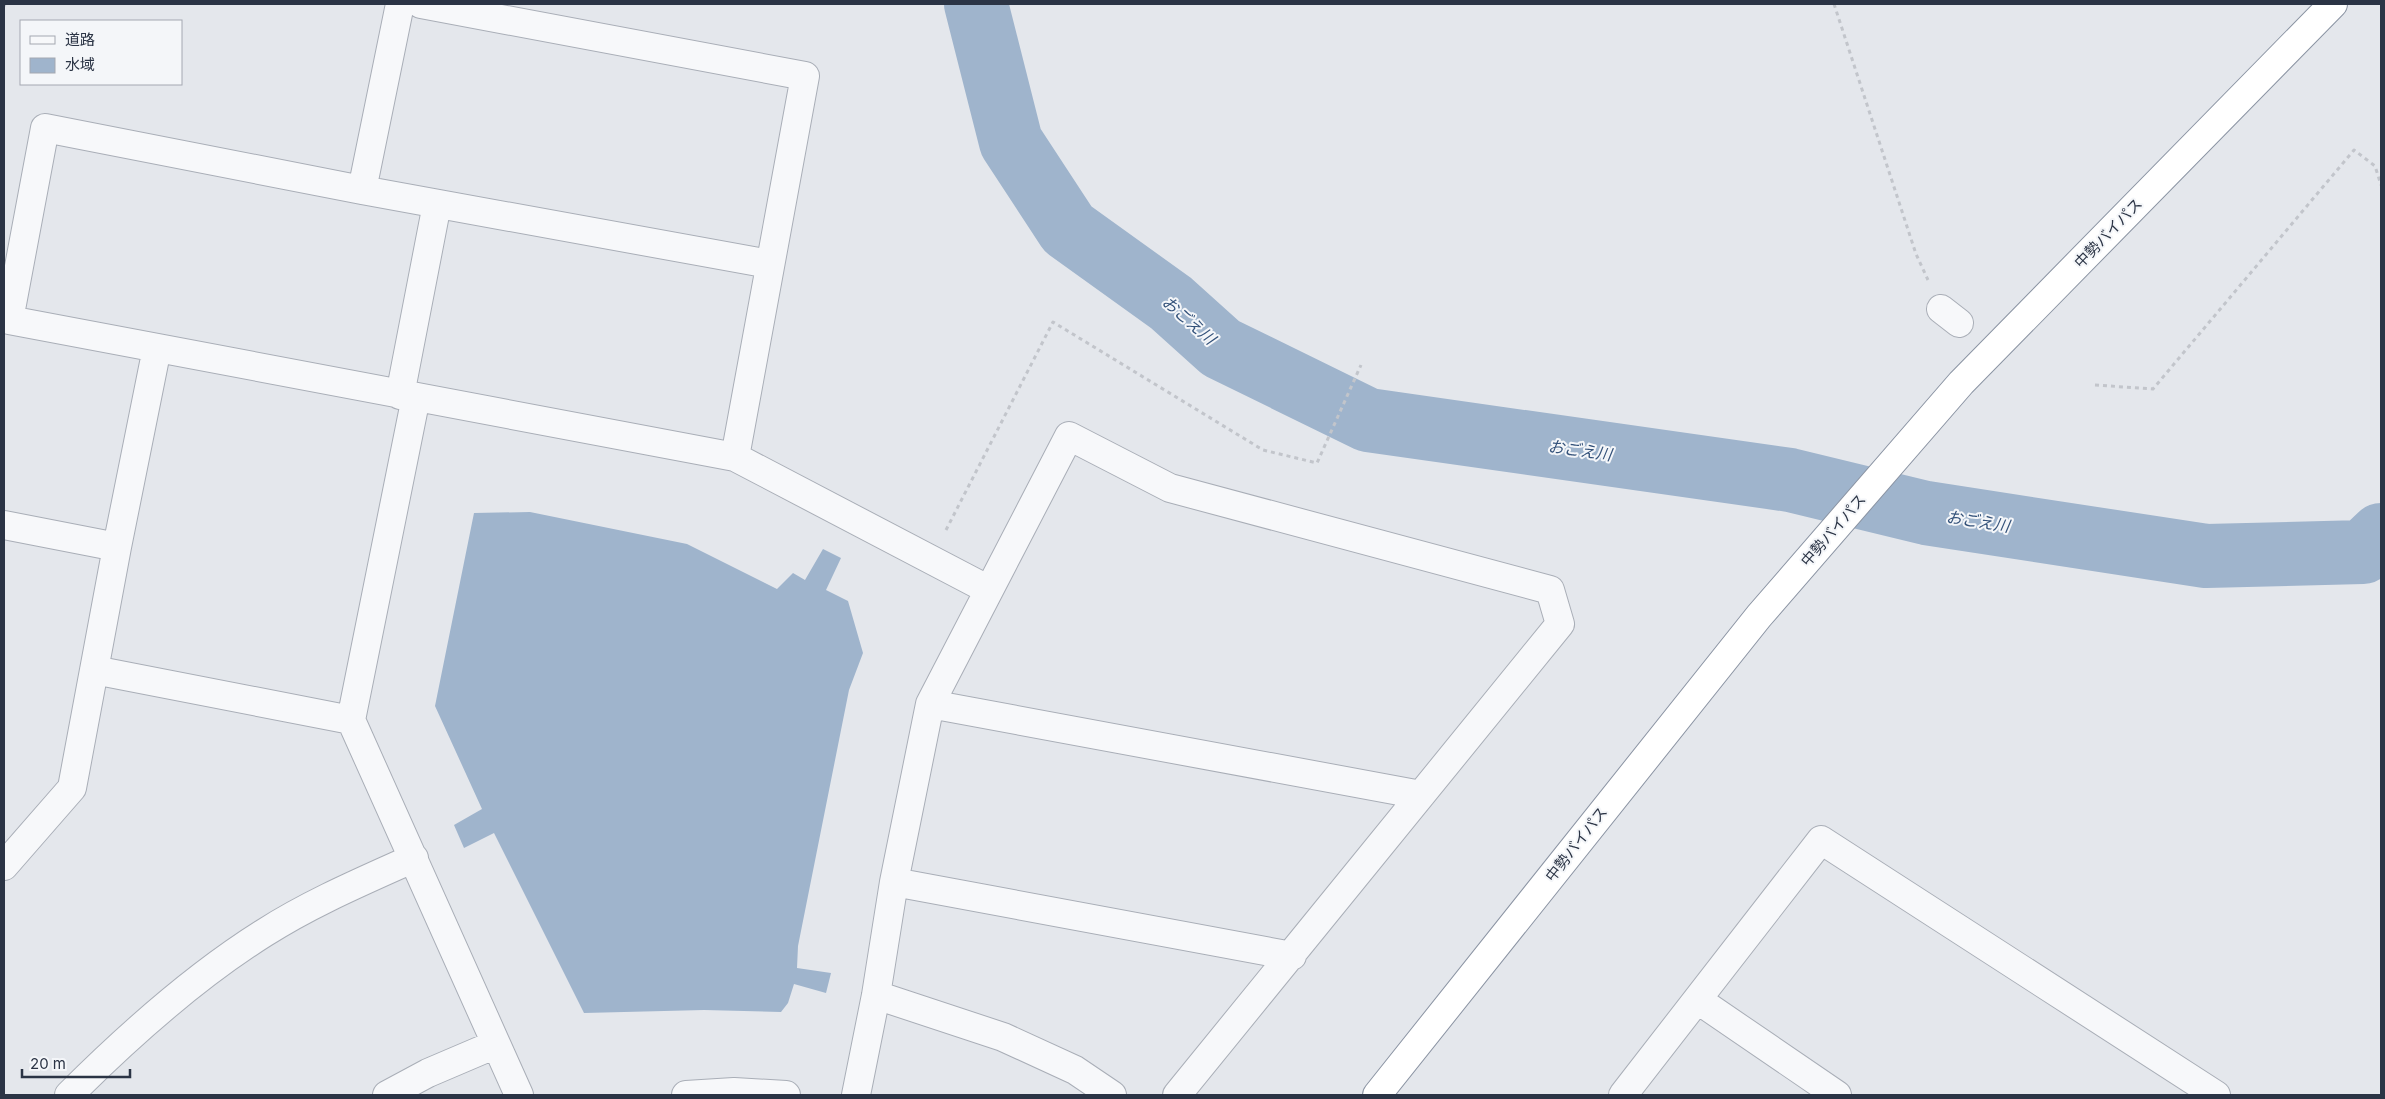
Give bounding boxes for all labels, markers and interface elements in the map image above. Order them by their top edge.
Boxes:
legend [20,20,182,85]
text: 道路 [65,30,95,49]
text: 水域 [65,55,95,74]
street label: 中勢バイパス [2070,194,2146,272]
water label: おごえ川 [1158,291,1221,350]
water label: おごえ川 [1547,436,1615,465]
street label: 中勢バイパス [1796,490,1870,570]
water label: おごえ川 [1945,506,2013,536]
street label: 中勢バイパス [1541,803,1611,885]
scale bar [22,1046,130,1078]
text: 20 m [30,1054,66,1073]

